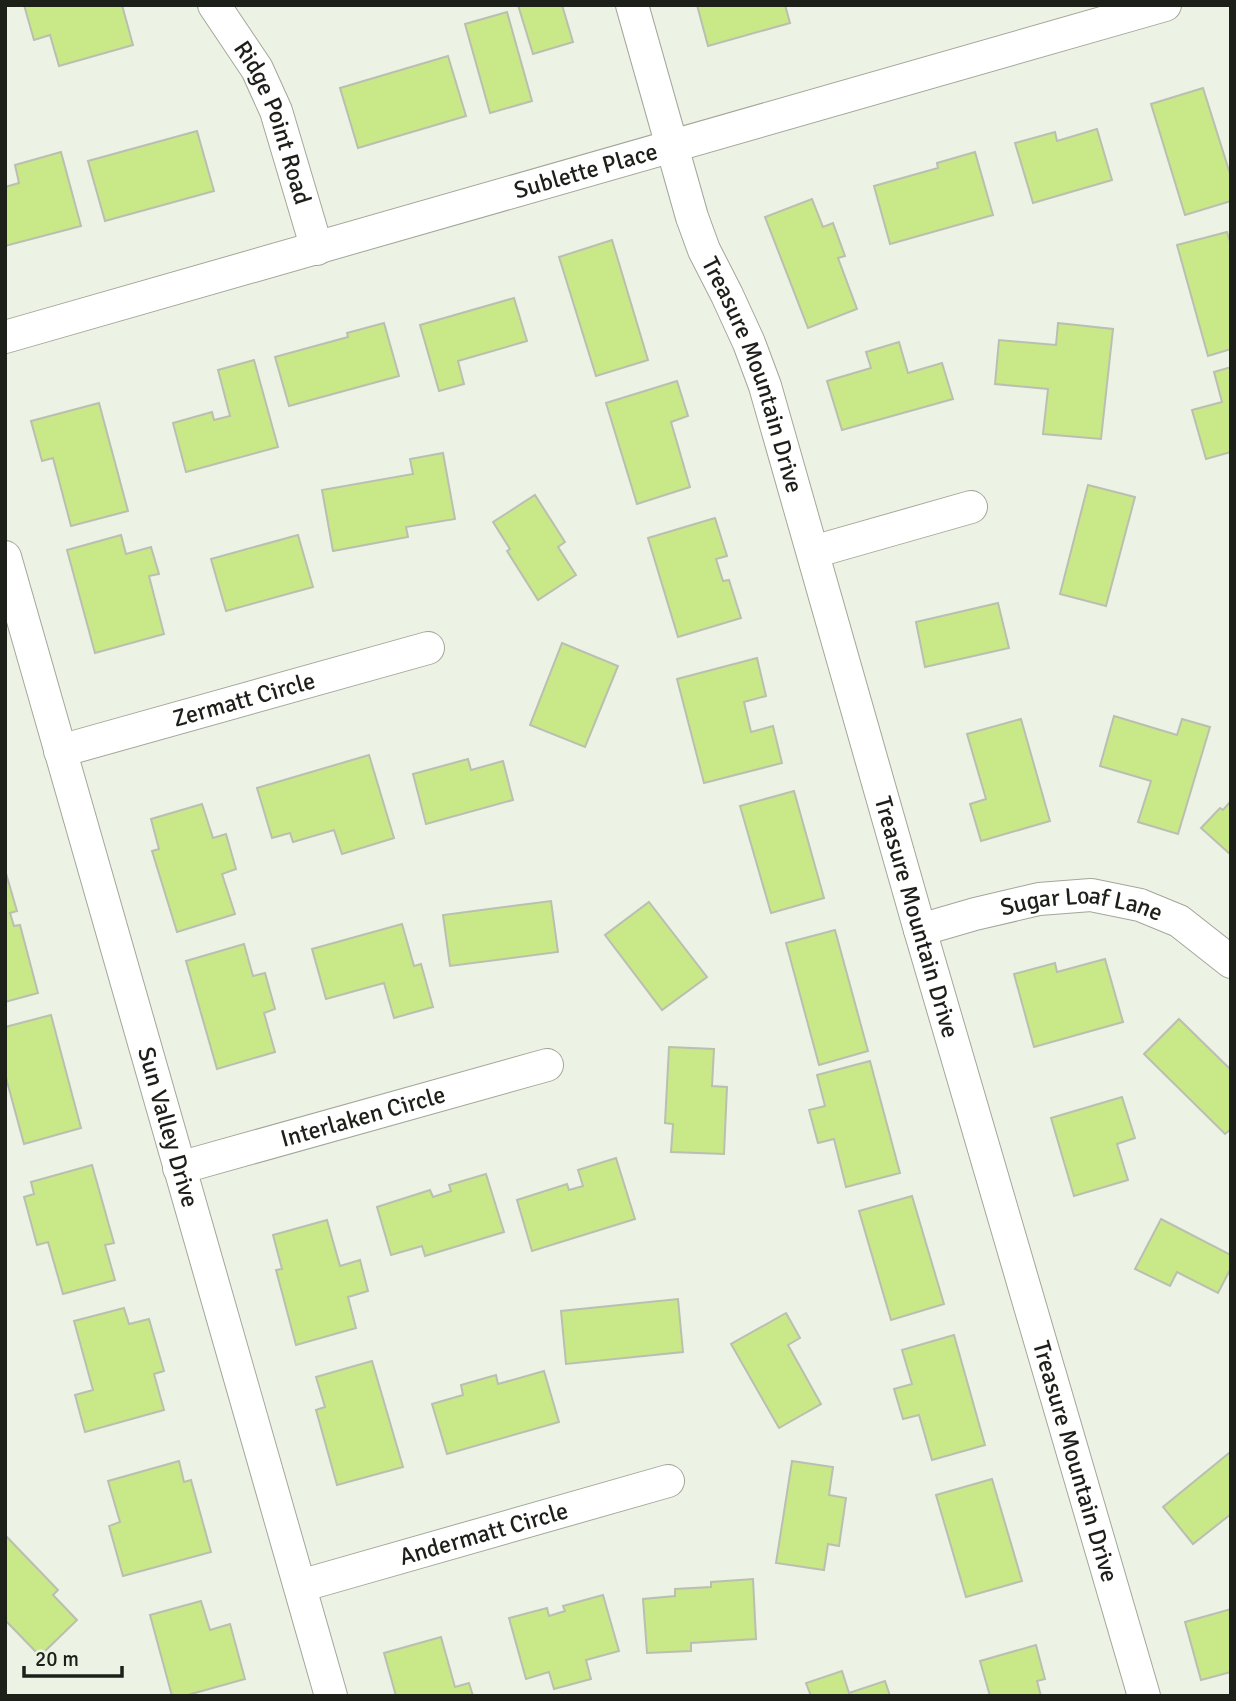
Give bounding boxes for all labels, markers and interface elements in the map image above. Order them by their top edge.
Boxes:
street label: Ridge Point Road [227,35,318,208]
street label: Sublette Place [510,136,661,206]
street label: Treasure Mountain Drive [695,252,810,496]
street label: Zermatt Circle [169,665,318,734]
street label: Treasure Mountain Drive [868,793,966,1041]
street label: Sugar Loaf Lane [997,880,1167,928]
street label: Sun Valley Drive [131,1043,205,1211]
street label: Interlaken Circle [277,1079,449,1154]
street label: Treasure Mountain Drive [1026,1337,1125,1586]
street label: Andermatt Circle [396,1495,571,1572]
scale bar [24,1634,122,1678]
text: 20 m [35,1646,79,1672]

